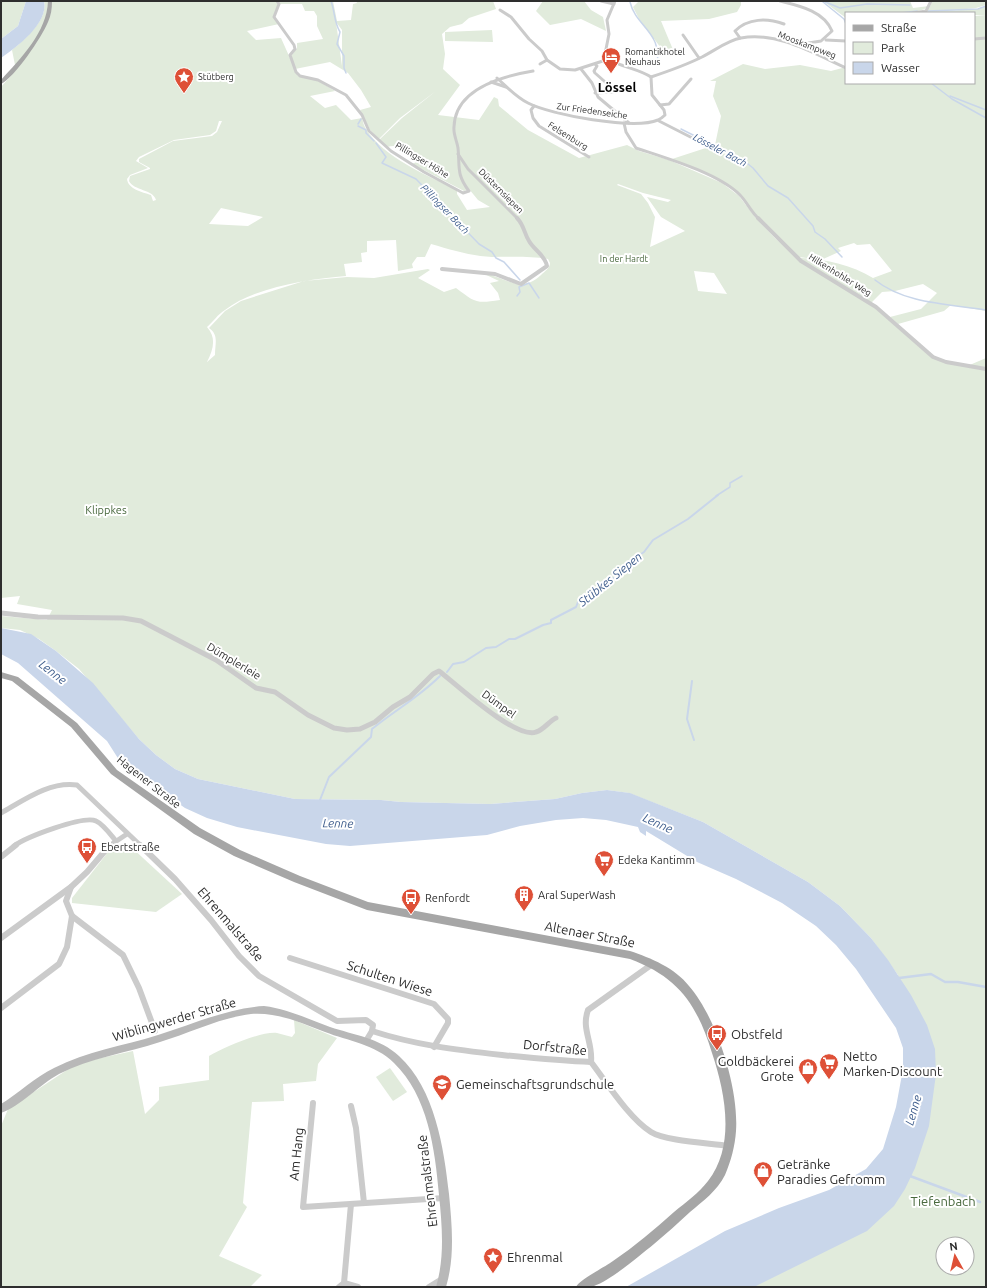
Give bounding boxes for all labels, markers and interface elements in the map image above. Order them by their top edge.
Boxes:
legend [845,12,975,84]
text: Straße [881,21,917,34]
street label: Mooskampweg [776,29,838,61]
text: Park [881,41,905,54]
hotel icon: Romantikhotel Neuhaus [600,46,622,74]
place label: Romantikhotel Neuhaus [625,47,686,67]
text: Wasser [881,61,920,74]
place icon: Stütberg [173,66,195,94]
place label: Stütberg [198,72,234,82]
district label: Lössel [598,80,636,94]
street label: Zur Friedenseiche [556,101,628,121]
street label: Felsenburg [546,120,590,152]
water label: Lösseler Bach [691,131,749,169]
street label: Pillingser Höhe [393,140,451,180]
street label: Düsternsiepen [477,167,525,215]
water label: Pillingser Bach [419,182,471,236]
street label: Hilkenhohler Weg [807,252,873,298]
park label: In der Hardt [600,254,649,264]
park label: Klippkes [85,504,127,516]
water label: Stübkes Siepen [575,549,644,609]
street label: Dümplerleie [205,640,263,682]
water label: Lenne [37,657,69,687]
street label: Dümpel [480,688,518,720]
street label: Hagener Straße [115,753,183,811]
water label: Lenne [641,811,675,835]
water label: Lenne [322,816,354,830]
bus stop icon: Ebertstraße [76,836,98,864]
place label: Ebertstraße [101,841,160,853]
supermarket icon: Edeka Kantimm [593,849,615,877]
place label: Edeka Kantimm [618,854,695,866]
street label: Ehrenmalstraße [195,884,267,964]
building icon: Aral SuperWash [513,884,535,912]
bus stop icon: Renfordt [400,887,422,915]
place label: Aral SuperWash [538,889,616,901]
place label: Renfordt [425,892,470,904]
street label: Altenaer Straße [544,918,636,950]
street label: Schulten Wiese [345,958,435,998]
street label: Wiblingwerder Straße [111,995,237,1043]
bus stop icon: Obstfeld [706,1023,728,1051]
place label: Obstfeld [731,1027,783,1041]
street label: Dorfstraße [522,1037,588,1057]
place label: Netto Marken-Discount [843,1049,942,1078]
supermarket icon: Netto Marken-Discount [818,1052,840,1080]
place label: Goldbäckerei Grote [718,1054,794,1083]
shop icon: Goldbäckerei Grote [797,1057,819,1085]
school or university icon: Gemeinschaftsgrundschule [431,1073,453,1101]
place label: Gemeinschaftsgrundschule [456,1077,614,1091]
water label: Lenne [902,1093,924,1127]
street label: Am Hang [286,1127,306,1181]
street label: Ehrenmalstraße [414,1134,440,1228]
place label: Getränke Paradies Gefromm [777,1157,885,1186]
shop icon: Getränke Paradies Gefromm [752,1160,774,1188]
park label: Tiefenbach [910,1194,976,1208]
north arrow [935,1236,975,1276]
text: N [949,1240,959,1253]
place icon: Ehrenmal [482,1246,504,1274]
place label: Ehrenmal [507,1250,563,1264]

